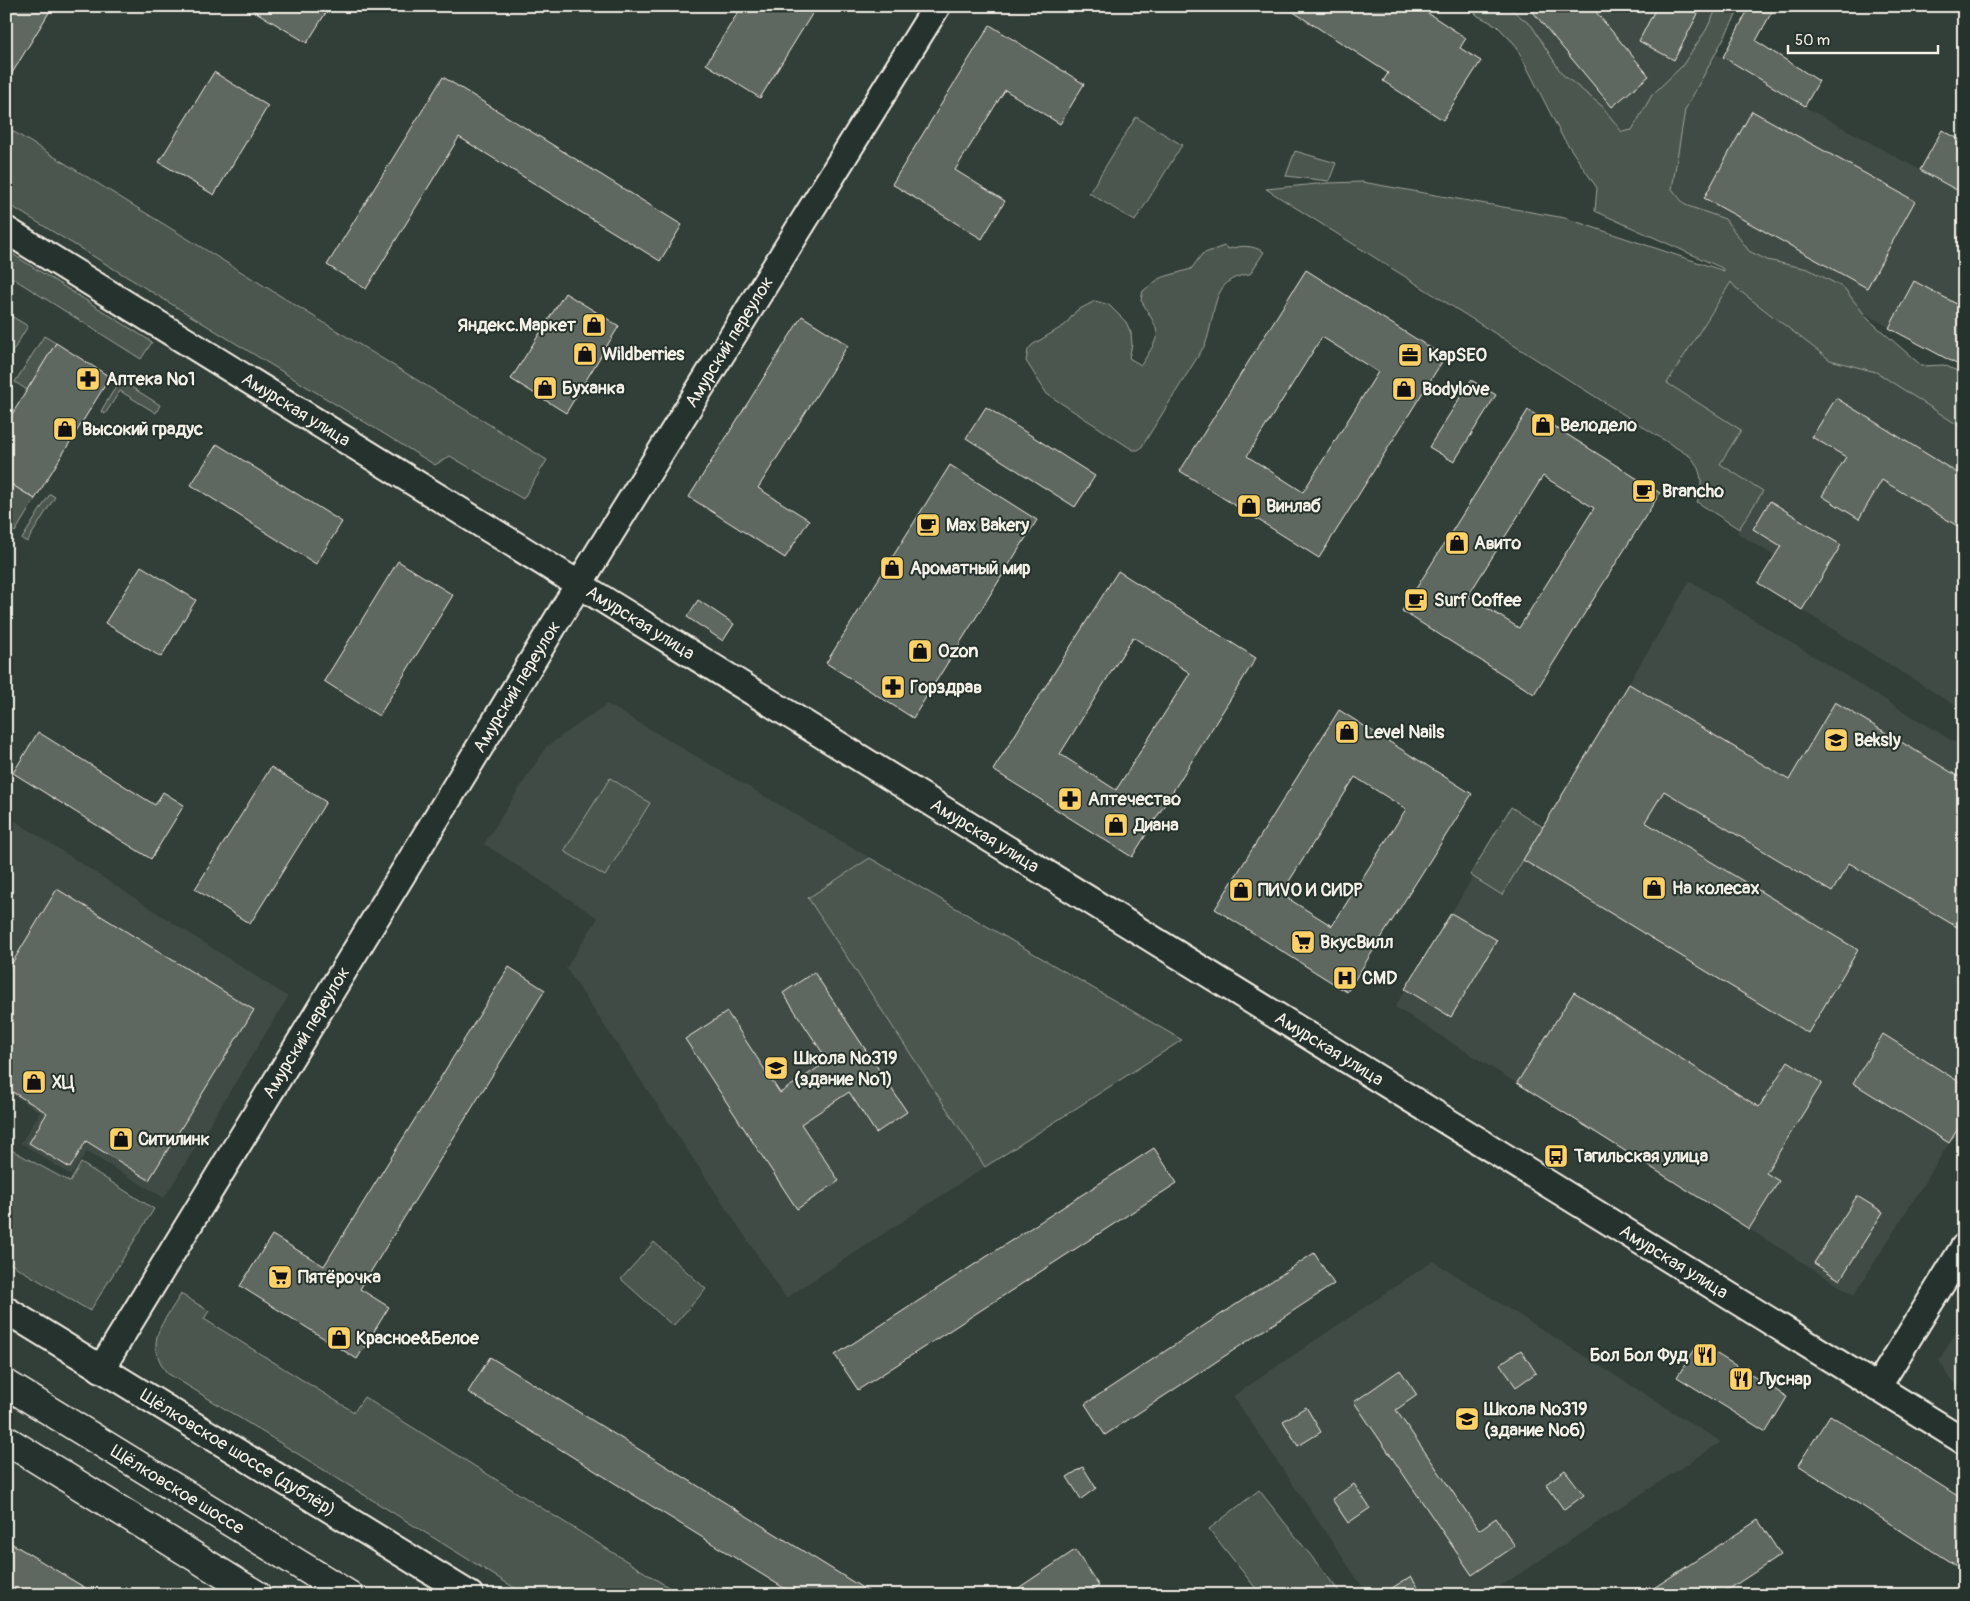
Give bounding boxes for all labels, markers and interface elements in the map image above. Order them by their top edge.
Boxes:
scale bar [1788,22,1938,54]
text: 50 m [1795,31,1830,50]
street label: Амурский переулок [680,272,778,412]
shop icon: Яндекс.Маркет [581,312,607,338]
place label: Яндекс.Маркет [458,314,577,337]
shop icon: Wildberries [572,341,598,367]
office icon: KapSEO [1397,342,1423,368]
place label: Wildberries [602,343,685,366]
place label: KapSEO [1428,344,1488,367]
pharmacy icon: Аптека №1 [75,366,101,392]
street label: Амурская улица [237,367,355,452]
place label: Аптека №1 [106,368,195,391]
shop icon: Буханка [532,375,558,401]
shop icon: Bodylove [1391,376,1417,402]
place label: Буханка [562,377,625,400]
place label: Bodylove [1422,378,1490,401]
shop icon: Велодело [1530,412,1556,438]
place label: Велодело [1560,414,1637,437]
shop icon: Высокий градус [52,416,78,442]
place label: Высокий градус [82,418,203,441]
cafe icon: Brancho [1631,478,1657,504]
place label: Brancho [1662,480,1724,503]
shop icon: Винлаб [1236,493,1262,519]
place label: Винлаб [1266,495,1321,518]
cafe icon: Max Bakery [915,512,941,538]
place label: Max Bakery [946,514,1030,537]
shop icon: Авито [1444,530,1470,556]
place label: Авито [1474,532,1522,555]
shop icon: Ароматный мир [879,555,905,581]
place label: Ароматный мир [910,557,1031,580]
street label: Амурская улица [582,580,699,665]
cafe icon: Surf Coffee [1403,587,1429,613]
place label: Surf Coffee [1434,589,1523,612]
street label: Амурский переулок [468,616,565,757]
shop icon: Ozon [907,638,933,664]
place label: Ozon [938,640,978,663]
pharmacy icon: Горздрав [880,674,906,700]
place label: Горздрав [910,676,982,699]
shop icon: Level Nails [1334,719,1360,745]
place label: Level Nails [1364,721,1445,744]
school or university icon: Beksly [1823,727,1849,753]
place label: Beksly [1854,729,1901,752]
pharmacy icon: Аптечество [1057,786,1083,812]
place label: Аптечество [1088,788,1181,811]
street label: Амурская улица [926,793,1044,878]
shop icon: Диана [1103,812,1129,838]
place label: Диана [1133,814,1179,837]
shop icon: На колесах [1641,875,1667,901]
shop icon: ПИVO И СИDР [1228,877,1254,903]
place label: На колесах [1672,877,1759,900]
place label: ПИVO И СИDР [1258,879,1364,902]
supermarket icon: ВкусВилл [1290,929,1316,955]
place label: ВкусВилл [1320,931,1393,954]
street label: Амурский переулок [257,962,355,1103]
hospital icon: CMD [1332,965,1358,991]
place label: CMD [1362,967,1397,990]
street label: Амурская улица [1271,1006,1388,1091]
place label: Школа №319 (здание №1) [793,1047,898,1091]
school or university icon: Школа №319 (здание №1) [763,1055,789,1081]
shop icon: ХЦ [21,1069,47,1095]
place label: ХЦ [52,1071,75,1094]
shop icon: Ситилинк [108,1126,134,1152]
place label: Ситилинк [138,1128,210,1151]
bus stop icon: Тагильская улица [1543,1143,1569,1169]
place label: Тагильская улица [1573,1145,1709,1168]
street label: Амурская улица [1615,1219,1732,1304]
supermarket icon: Пятёрочка [267,1264,293,1290]
place label: Пятёрочка [298,1266,382,1289]
shop icon: Красное&Белое [326,1325,352,1351]
place label: Красное&Белое [356,1327,480,1350]
restaurant icon: Бол Бол Фуд [1692,1342,1718,1368]
place label: Бол Бол Фуд [1590,1344,1688,1367]
restaurant icon: Луснар [1728,1366,1754,1392]
place label: Луснар [1757,1368,1812,1391]
street label: Щёлковское шоссе (дублёр) [136,1386,340,1520]
place label: Школа №319 (здание №6) [1483,1398,1588,1442]
school or university icon: Школа №319 (здание №6) [1454,1406,1480,1432]
street label: Щёлковское шоссе [107,1440,249,1540]

